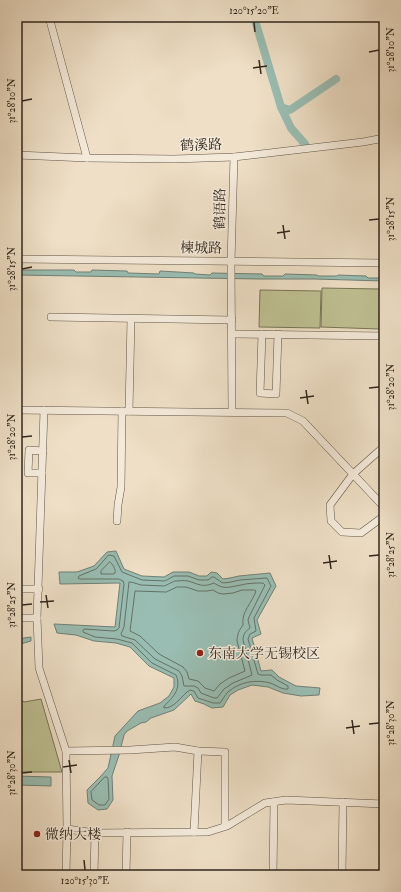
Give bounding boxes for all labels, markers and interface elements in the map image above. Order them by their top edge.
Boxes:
text: 120°15'20"E [229,5,279,17]
text: 31°28'10"N [385,27,397,73]
text: 31°28'10"N [6,78,18,124]
street label: 鹤溪路 [180,136,222,154]
street label: 鹤语路 [211,188,229,230]
text: 31°28'15"N [385,197,397,241]
street label: 楝城路 [180,239,222,257]
text: 31°28'15"N [6,247,18,291]
text: 31°28'20"N [385,364,397,410]
text: 31°28'20"N [6,414,18,460]
text: 31°28'25"N [385,532,397,578]
text: 31°28'25"N [6,582,18,628]
place label: 东南大学无锡校区 [208,645,320,662]
marker: 东南大学无锡校区 [195,648,205,658]
text: 31°28'30"N [385,700,397,746]
text: 31°28'30"N [6,750,18,796]
place label: 微纳大楼 [45,826,101,843]
marker: 微纳大楼 [32,829,42,839]
text: 120°15'30"E [61,875,109,887]

